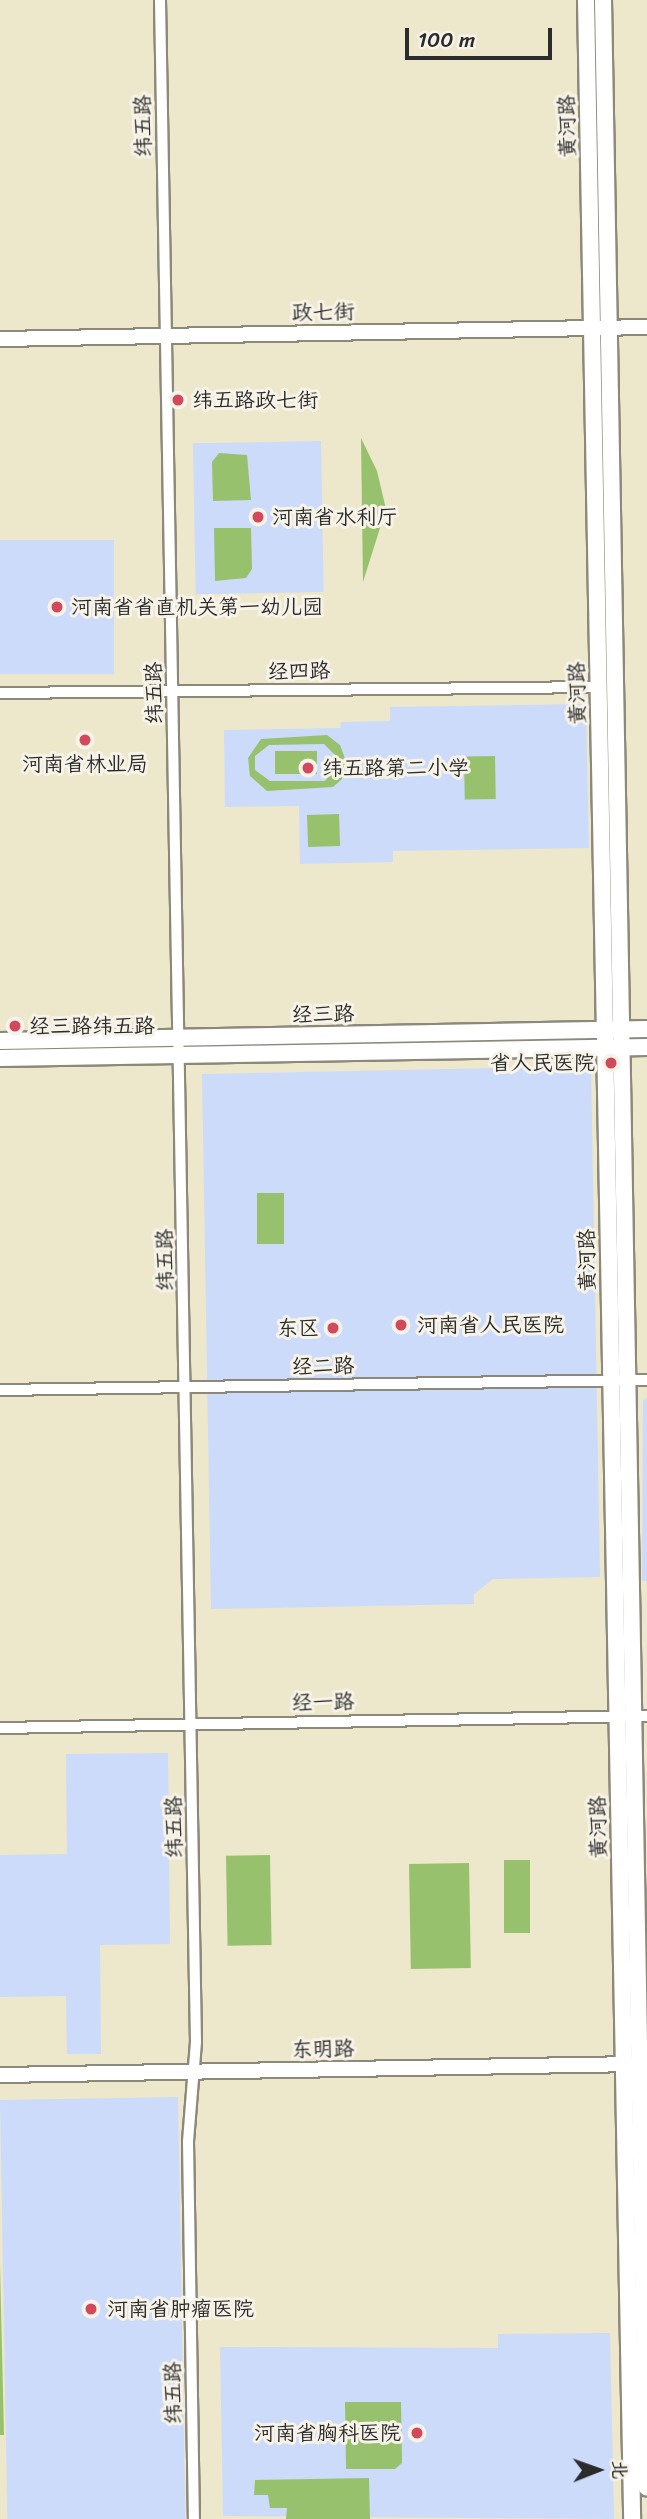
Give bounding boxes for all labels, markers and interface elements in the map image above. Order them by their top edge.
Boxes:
scale bar [409,14,556,58]
text: 100 m [418,21,475,59]
street label: 纬五路 [130,94,156,158]
street label: 黄河路 [554,94,580,158]
street label: 政七街 [291,299,355,325]
place label: 纬五路政七街 [192,387,318,413]
marker: 纬五路政七街 [170,392,186,408]
place label: 河南省水利厅 [272,504,398,530]
marker: 河南省水利厅 [250,509,266,525]
place label: 河南省省直机关第一幼儿园 [71,594,323,620]
marker: 河南省省直机关第一幼儿园 [49,599,65,615]
street label: 经四路 [267,658,331,684]
street label: 纬五路 [141,661,167,725]
street label: 黄河路 [564,661,590,725]
marker: 河南省林业局 [77,732,93,748]
place label: 河南省林业局 [22,751,148,777]
place label: 纬五路第二小学 [322,755,469,781]
marker: 纬五路第二小学 [300,760,316,776]
street label: 经三路 [291,1001,355,1027]
place label: 经三路纬五路 [29,1013,155,1039]
marker: 经三路纬五路 [7,1018,23,1034]
place label: 省人民医院 [490,1050,595,1076]
marker: 省人民医院 [601,1053,621,1073]
street label: 纬五路 [152,1228,178,1292]
street label: 黄河路 [574,1228,600,1292]
place label: 河南省人民医院 [417,1312,564,1338]
place label: 东区 [277,1315,319,1341]
marker: 河南省人民医院 [391,1315,411,1335]
marker: 东区 [325,1320,341,1336]
street label: 经二路 [291,1353,355,1379]
street label: 经一路 [291,1689,355,1715]
street label: 纬五路 [161,1795,187,1859]
street label: 黄河路 [585,1795,611,1859]
street label: 东明路 [291,2036,355,2062]
place label: 河南省肿瘤医院 [107,2296,254,2322]
marker: 河南省肿瘤医院 [81,2299,101,2319]
street label: 纬五路 [160,2361,186,2425]
place label: 河南省胸科医院 [254,2420,401,2446]
marker: 河南省胸科医院 [407,2423,427,2443]
north arrow [563,2435,633,2505]
text: 北 [603,2460,636,2479]

